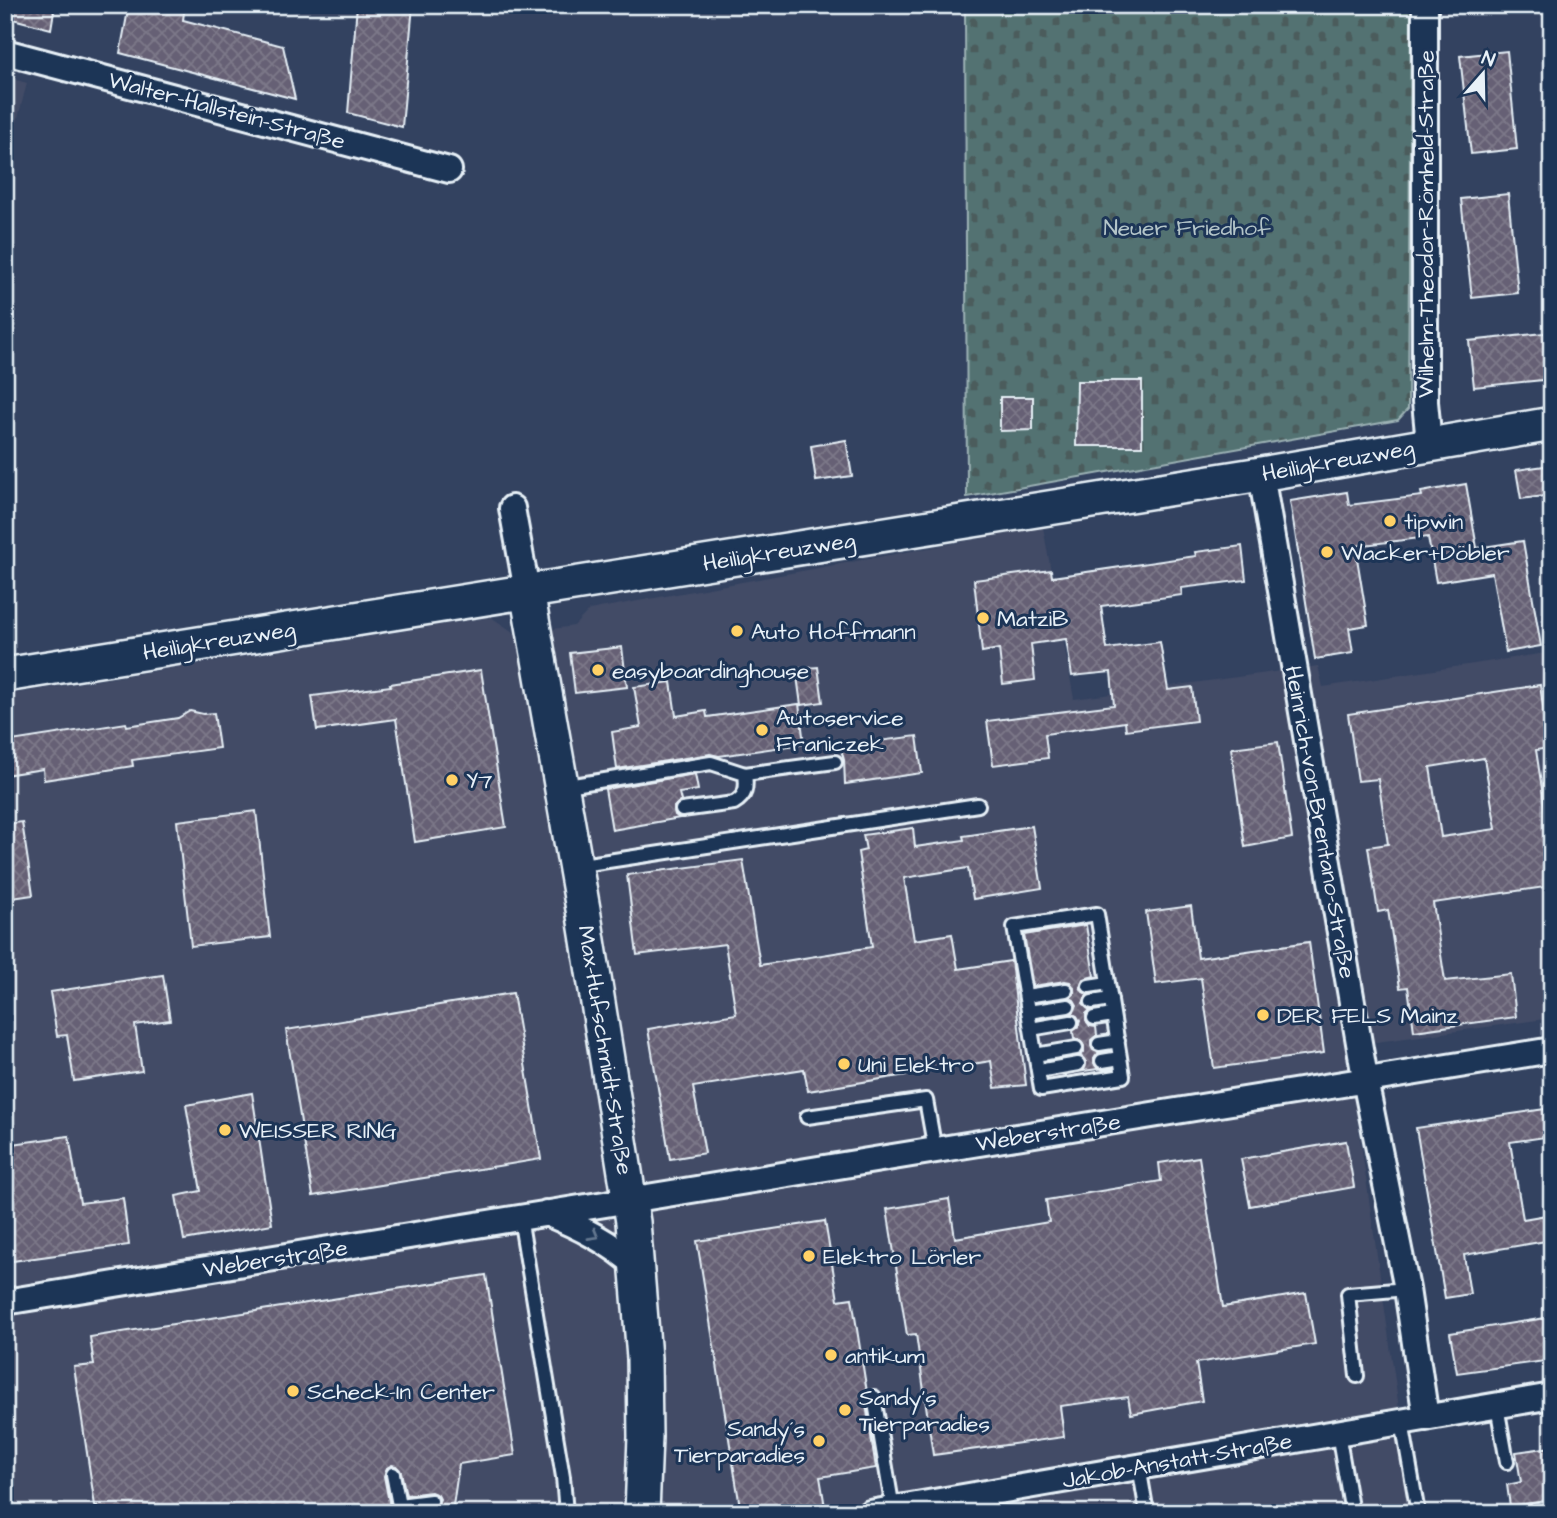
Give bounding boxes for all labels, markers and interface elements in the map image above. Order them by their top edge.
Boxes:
north arrow [1448,38,1518,108]
text: N [1478,45,1499,74]
street label: Wilhelm-Theodor-Römheld-Straße [1410,50,1442,398]
street label: Walter-Hallstein-Straße [105,64,349,158]
park label: Neuer Friedhof [1103,212,1271,244]
street label: Heiligkreuzweg [1260,432,1417,491]
place label: tipwin [1404,506,1463,538]
marker: tipwin [1382,513,1398,529]
street label: Heiligkreuzweg [701,524,858,581]
place label: Wacker+Döbler [1341,537,1510,569]
marker: Wacker+Döbler [1319,544,1335,560]
place label: MatziB [997,603,1068,635]
marker: MatziB [975,610,991,626]
street label: Heiligkreuzweg [141,613,298,670]
place label: Auto Hoffmann [751,616,916,648]
marker: Auto Hoffmann [729,623,745,639]
place label: easyboardinghouse [612,655,809,688]
marker: easyboardinghouse [590,662,606,678]
street label: Heinrich-von-Brentano-Straße [1277,663,1363,981]
place label: Autoservice Franiczek [776,702,904,760]
marker: Autoservice Franiczek [754,722,770,738]
place label: Y7 [466,765,492,797]
marker: Y7 [444,772,460,788]
street label: Max-Hufschmidt-Straße [569,923,641,1177]
place label: DER FELS Mainz [1277,1000,1458,1032]
marker: DER FELS Mainz [1255,1007,1271,1023]
place label: Uni Elektro [858,1049,974,1081]
marker: Uni Elektro [836,1056,852,1072]
street label: Weberstraße [973,1106,1123,1160]
place label: WEISSER RING [239,1115,397,1147]
marker: WEISSER RING [217,1122,233,1138]
one-way arrow [587,1227,600,1240]
street label: Weberstraße [200,1232,350,1286]
place label: Elektro Lörler [823,1241,982,1273]
marker: Elektro Lörler [801,1248,817,1264]
place label: antikum [845,1340,925,1372]
marker: antikum [823,1347,839,1363]
place label: Scheck-In Center [307,1376,495,1408]
place label: Sandy's Tierparadies [859,1382,990,1440]
marker: Scheck-In Center [285,1383,301,1399]
marker: Sandy's Tierparadies [837,1402,853,1418]
place label: Sandy´s Tierparadies [674,1413,805,1471]
street label: Jakob-Anstatt-Straße [1060,1425,1295,1497]
marker: Sandy´s Tierparadies [811,1433,827,1449]

